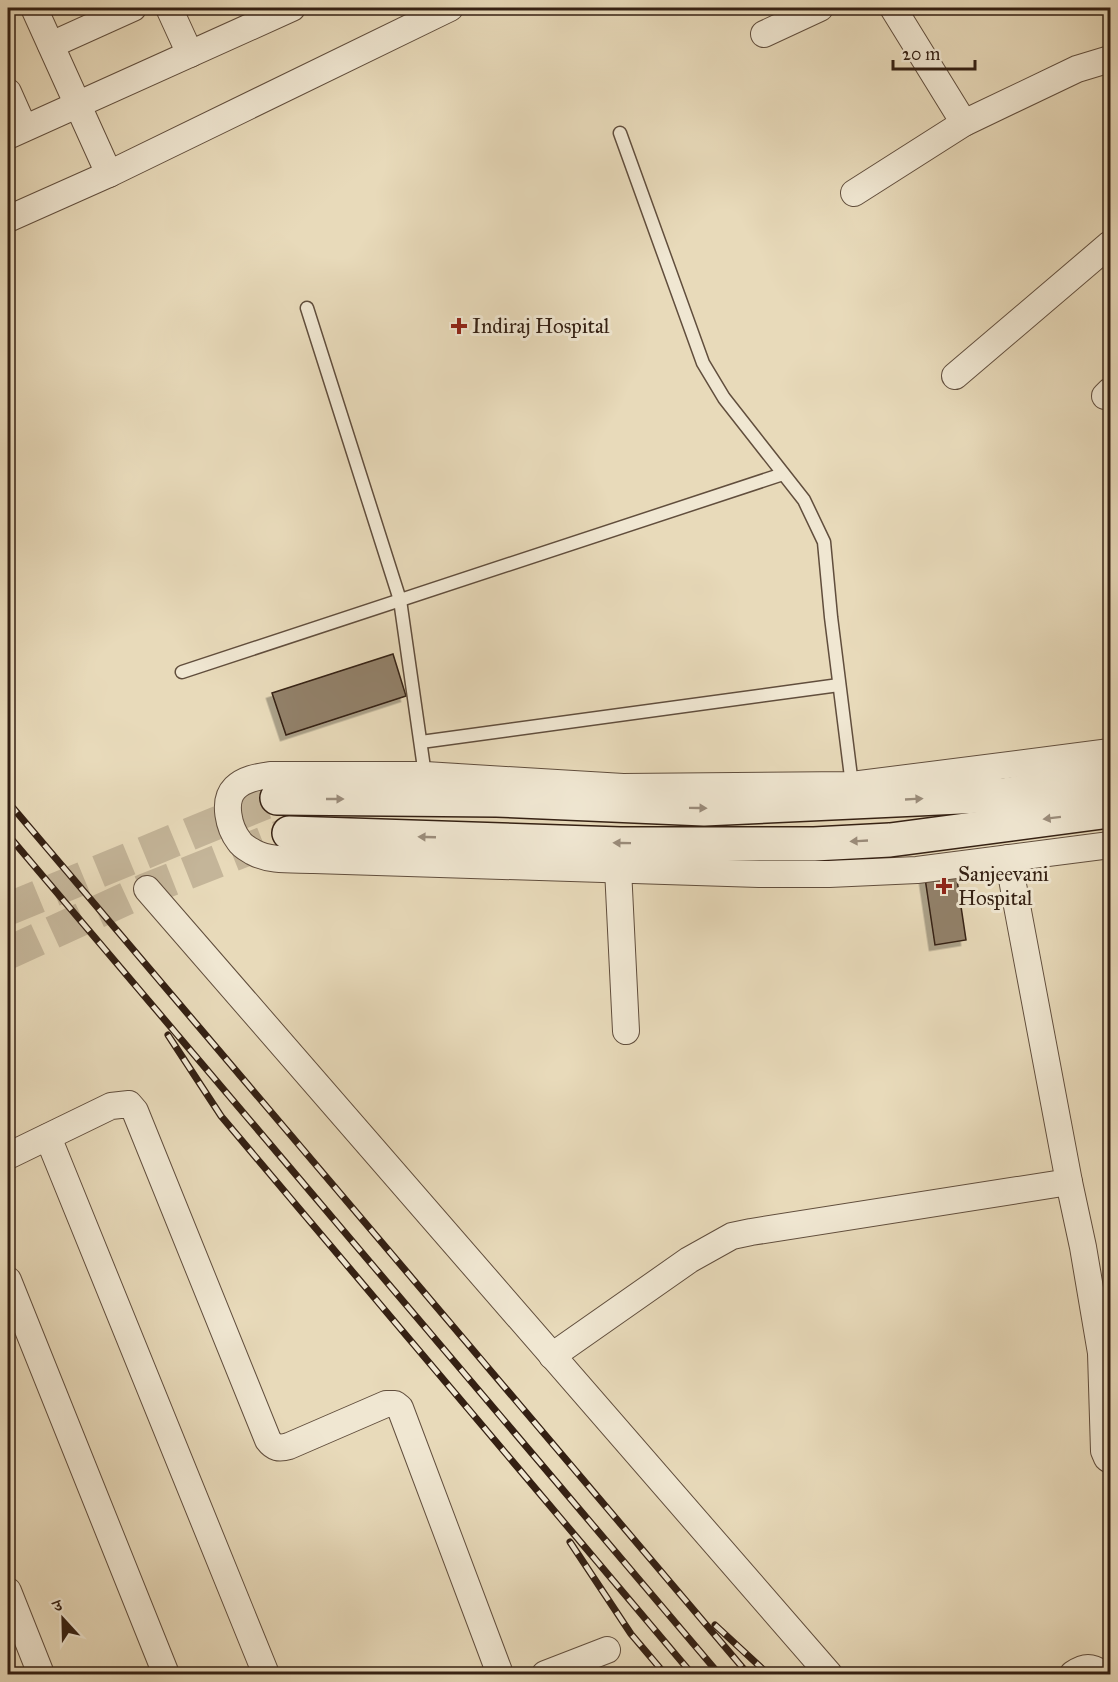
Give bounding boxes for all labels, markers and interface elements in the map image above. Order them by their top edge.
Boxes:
scale bar [893,33,976,71]
text: 20 m [902,43,940,65]
place label: Indiraj Hospital [472,313,610,339]
marker: Indiraj Hospital [450,317,468,335]
one-way arrow [326,794,345,804]
one-way arrow [904,795,923,804]
one-way arrow [689,804,708,813]
one-way arrow [1043,813,1062,823]
one-way arrow [418,833,437,842]
one-way arrow [849,837,868,846]
one-way arrow [612,839,631,848]
place label: Sanjeevani Hospital [958,861,1049,911]
marker: Sanjeevani Hospital [935,877,953,895]
north arrow [33,1589,93,1649]
text: उ [49,1595,67,1616]

